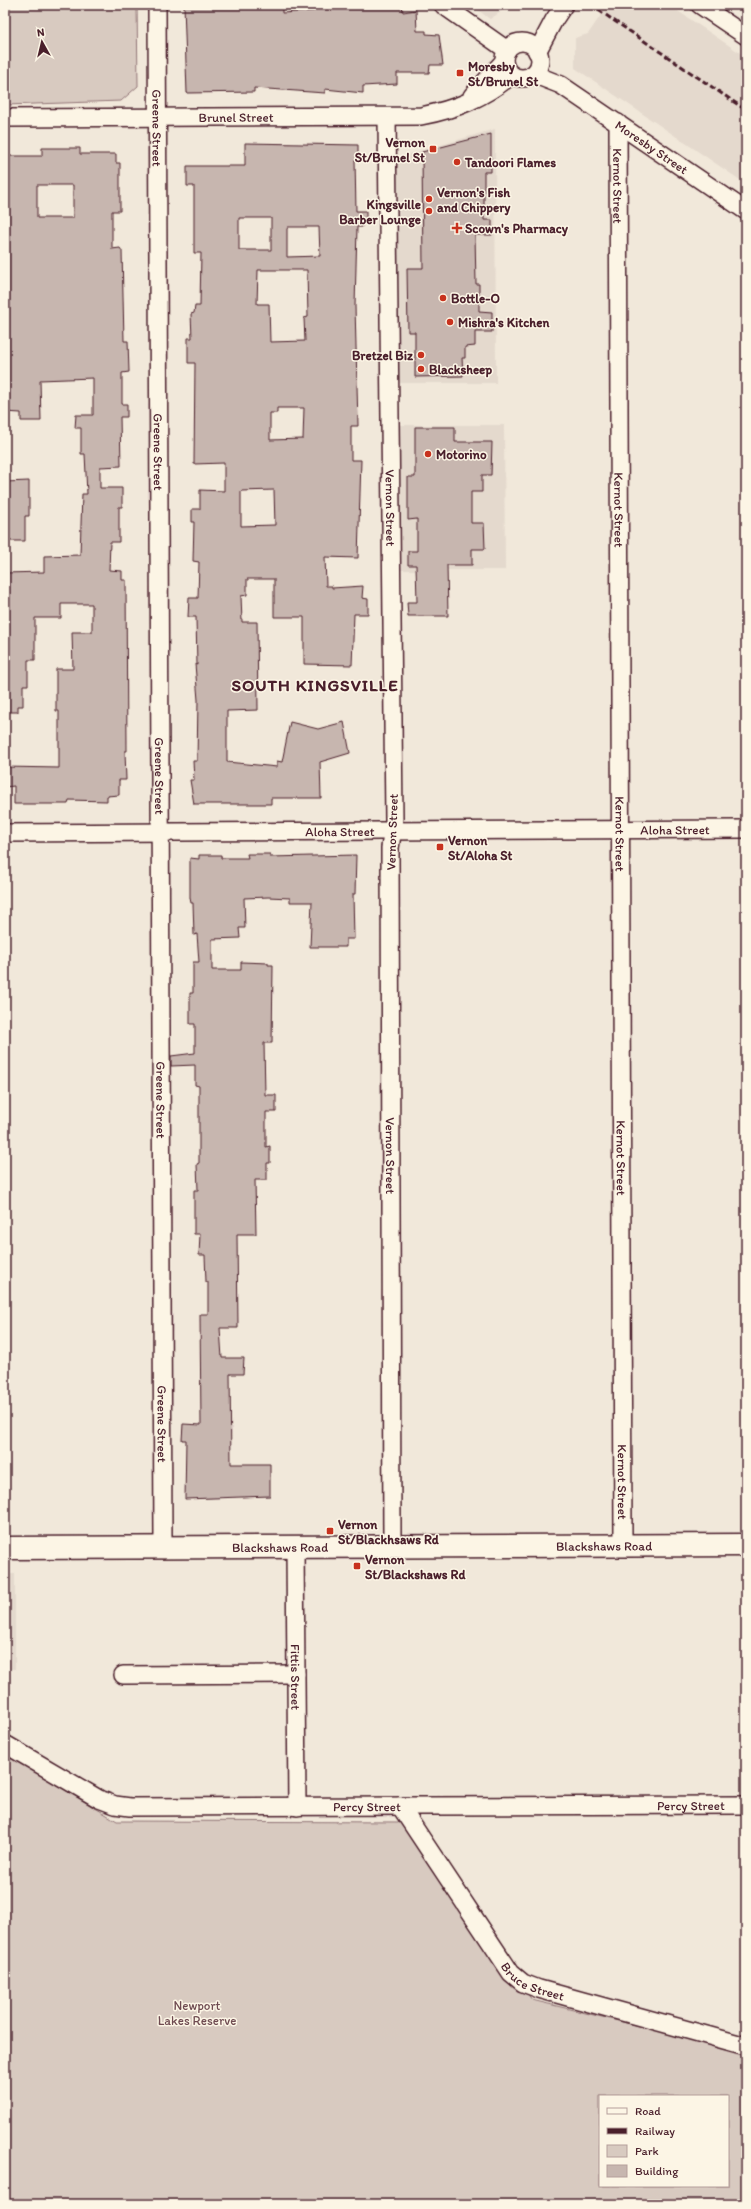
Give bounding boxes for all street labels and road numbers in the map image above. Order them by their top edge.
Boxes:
street label: Greene Street [150,89,165,167]
street label: Brunel Street [198,109,274,125]
street label: Moresby Street [613,117,691,177]
street label: Kernot Street [611,148,626,224]
street label: Greene Street [151,413,166,491]
street label: Vernon Street [383,469,399,547]
street label: Kernot Street [612,472,627,548]
street label: Greene Street [152,737,168,815]
street label: Vernon Street [383,793,401,871]
street label: Kernot Street [613,796,628,872]
street label: Aloha Street [640,822,710,837]
street label: Aloha Street [305,824,375,839]
street label: Greene Street [154,1061,169,1139]
street label: Vernon Street [383,1117,398,1194]
street label: Kernot Street [614,1120,629,1196]
street label: Greene Street [155,1385,170,1463]
street label: Kernot Street [615,1444,630,1520]
street label: Blackshaws Road [556,1538,652,1553]
street label: Blackshaws Road [232,1539,328,1555]
street label: Fittis Street [288,1644,304,1710]
street label: Percy Street [657,1798,725,1813]
street label: Percy Street [333,1799,401,1814]
street label: Bruce Street [498,1959,566,2003]

